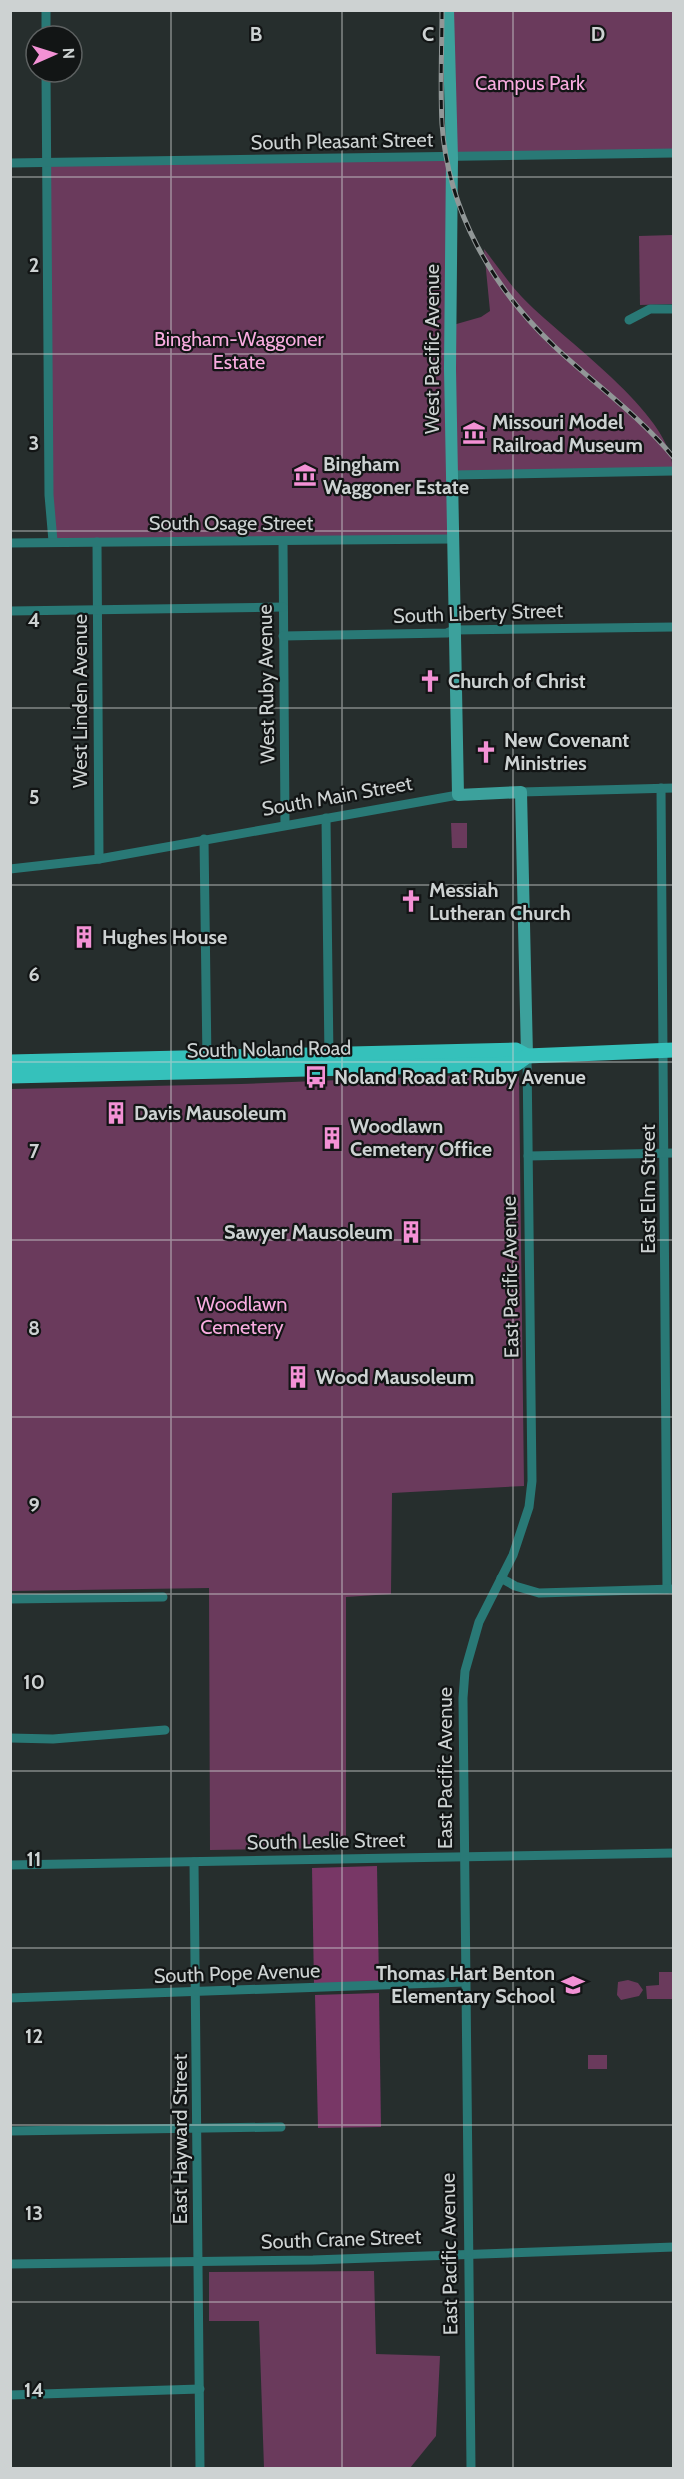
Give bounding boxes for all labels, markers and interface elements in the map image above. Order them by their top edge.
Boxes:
text: B [250,22,262,46]
text: C [422,22,434,46]
text: D [591,22,605,46]
north arrow [24,24,84,84]
text: N [59,47,78,59]
park label: Campus Park [475,71,585,95]
street label: South Pleasant Street [251,127,434,155]
text: 2 [29,253,39,277]
street label: West Pacific Avenue [420,264,444,434]
park label: Bingham-Waggoner Estate [154,327,325,374]
place label: Missouri Model Railroad Museum [492,410,643,457]
museum icon: Missouri Model Railroad Museum [461,420,487,446]
text: 3 [29,431,39,455]
place label: Bingham Waggoner Estate [323,452,469,499]
museum icon: Bingham Waggoner Estate [292,462,318,488]
street label: South Osage Street [149,511,314,535]
street label: South Liberty Street [393,598,564,628]
street label: West Ruby Avenue [253,604,279,764]
text: 4 [28,608,40,632]
street label: West Linden Avenue [68,614,92,788]
church icon: Church of Christ [417,668,443,694]
place label: Church of Christ [448,669,586,693]
place label: New Covenant Ministries [504,728,629,775]
church icon: New Covenant Ministries [473,739,499,765]
street label: South Main Street [260,771,414,821]
text: 5 [29,785,39,809]
place label: Messiah Lutheran Church [429,878,571,925]
church icon: Messiah Lutheran Church [398,888,424,914]
building icon: Hughes House [71,924,97,950]
place label: Hughes House [102,925,227,949]
text: 6 [28,962,40,986]
street label: South Noland Road [187,1036,351,1062]
bus stop icon: Noland Road at Ruby Avenue [303,1064,329,1090]
place label: Noland Road at Ruby Avenue [334,1065,586,1089]
building icon: Davis Mausoleum [103,1100,129,1126]
place label: Davis Mausoleum [134,1101,287,1125]
place label: Woodlawn Cemetery Office [350,1114,492,1161]
street label: East Elm Street [636,1124,660,1254]
building icon: Woodlawn Cemetery Office [319,1125,345,1151]
text: 7 [29,1139,40,1163]
street label: East Pacific Avenue [497,1196,523,1358]
building icon: Sawyer Mausoleum [398,1219,424,1245]
place label: Sawyer Mausoleum [224,1220,393,1244]
park label: Woodlawn Cemetery [197,1292,287,1339]
text: 8 [28,1316,40,1340]
building icon: Wood Mausoleum [285,1364,311,1390]
place label: Wood Mausoleum [316,1365,474,1389]
text: 9 [28,1493,40,1517]
text: 10 [23,1670,45,1694]
street label: East Pacific Avenue [433,1687,457,1849]
street label: South Leslie Street [246,1828,406,1854]
text: 11 [27,1847,41,1871]
street label: South Pope Avenue [153,1958,321,1988]
place label: Thomas Hart Benton Elementary School [376,1961,555,2008]
school or university icon: Thomas Hart Benton Elementary School [560,1972,586,1998]
text: 12 [25,2024,43,2048]
street label: East Hayward Street [168,2053,192,2224]
street label: East Pacific Avenue [436,2173,462,2335]
text: 13 [25,2201,43,2225]
street label: South Crane Street [260,2224,422,2254]
text: 14 [24,2378,44,2402]

